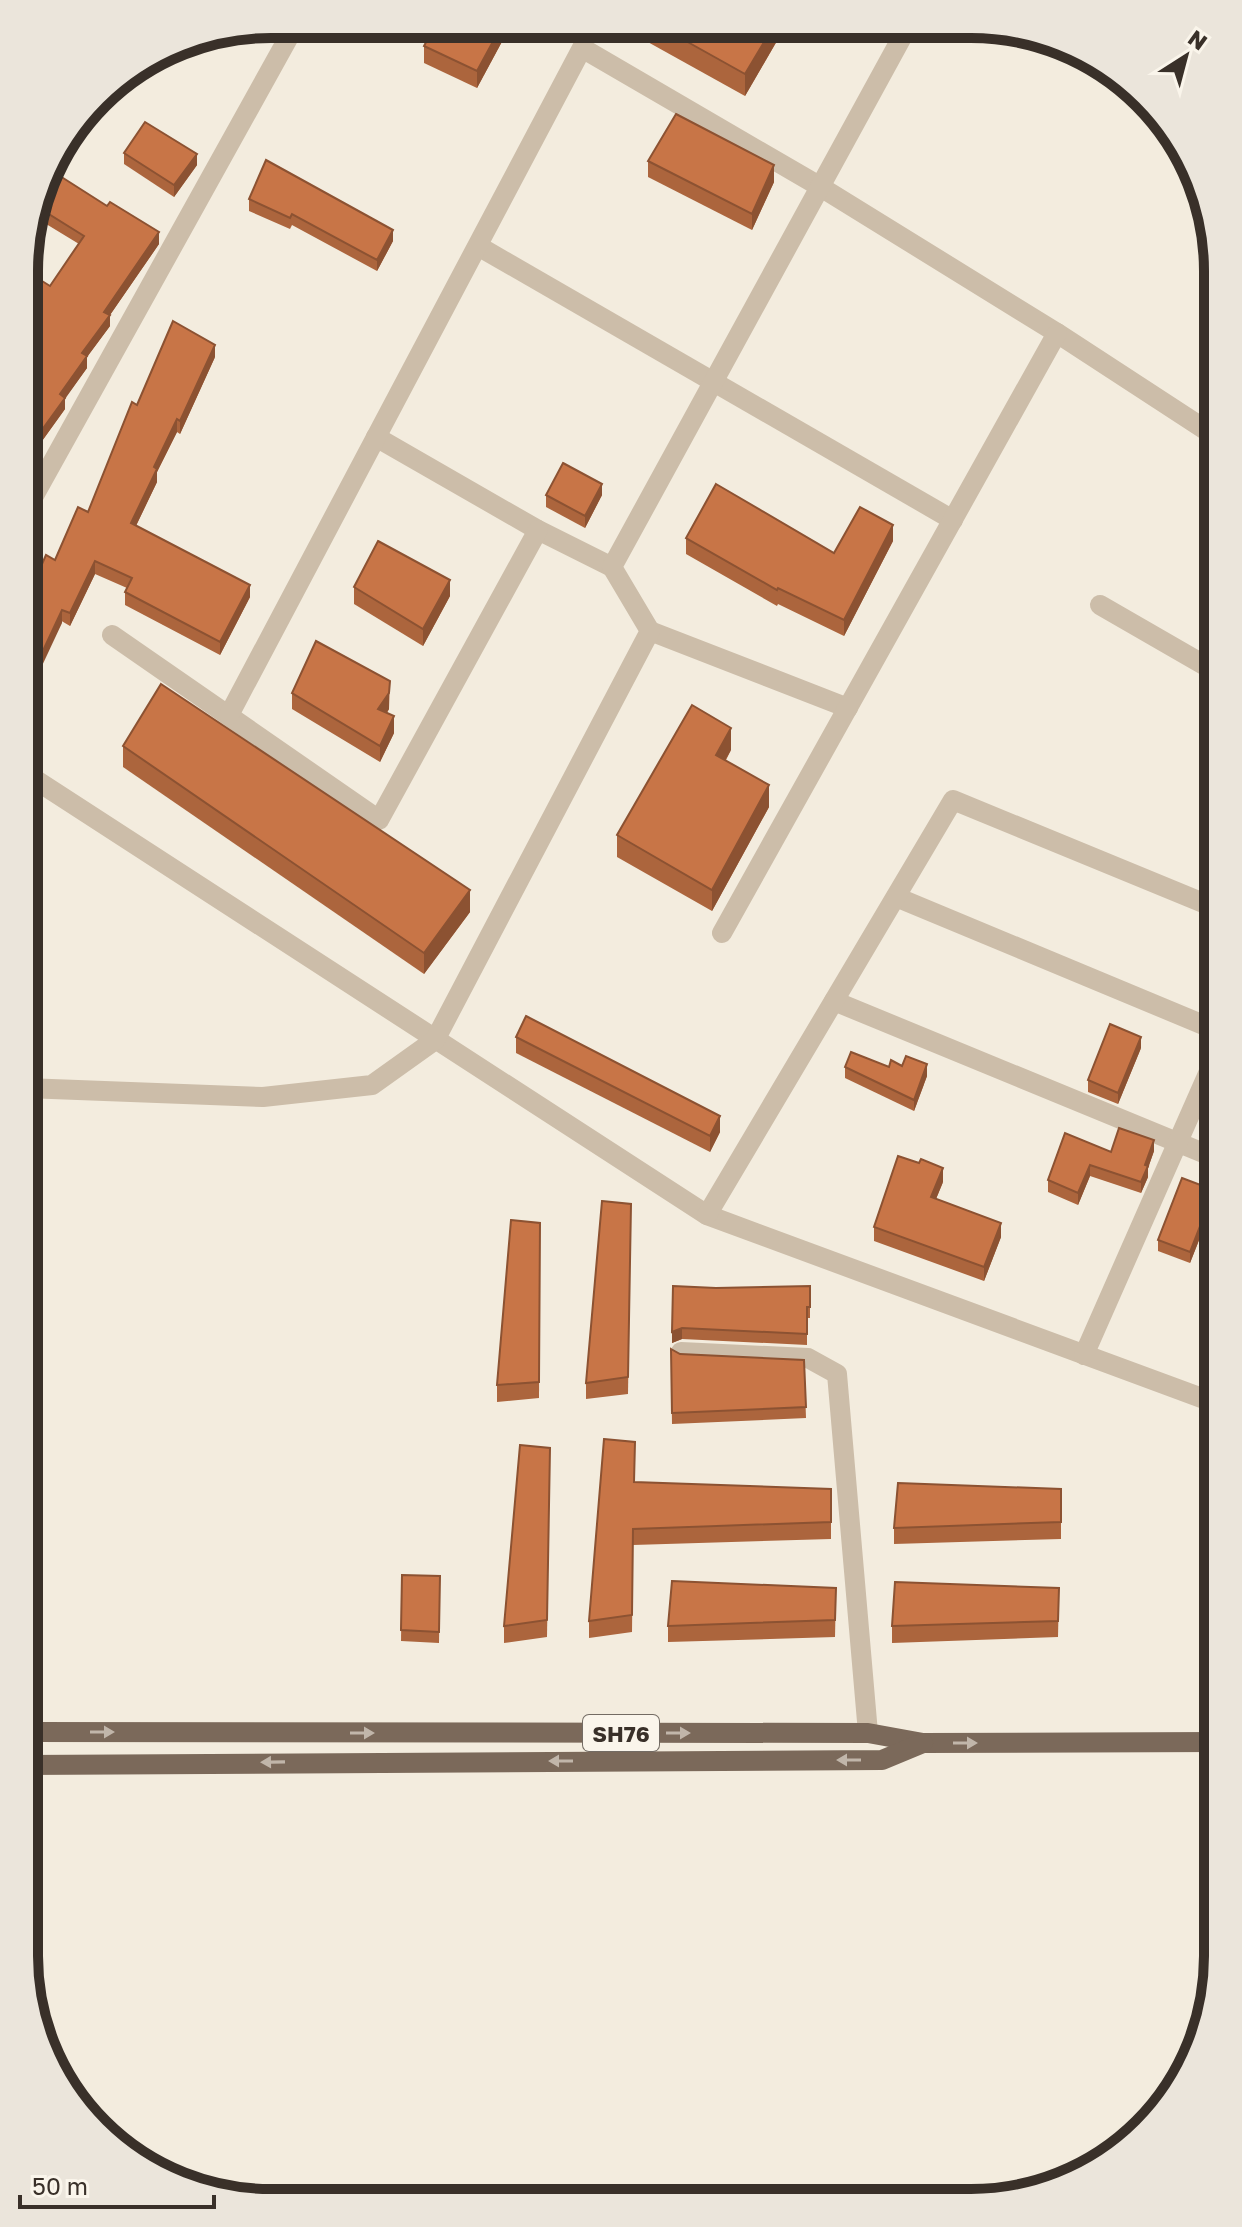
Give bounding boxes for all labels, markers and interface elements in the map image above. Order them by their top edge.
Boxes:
north arrow [1146,16,1226,96]
text: N [1183,24,1213,55]
road number: SH76 [583,1715,659,1751]
one-way arrow [90,1726,115,1738]
one-way arrow [350,1727,375,1739]
one-way arrow [666,1727,691,1739]
one-way arrow [953,1737,978,1749]
one-way arrow [836,1754,861,1767]
one-way arrow [548,1755,573,1767]
one-way arrow [260,1756,285,1769]
scale bar [20,2159,214,2209]
text: 50 m [32,2171,88,2200]

